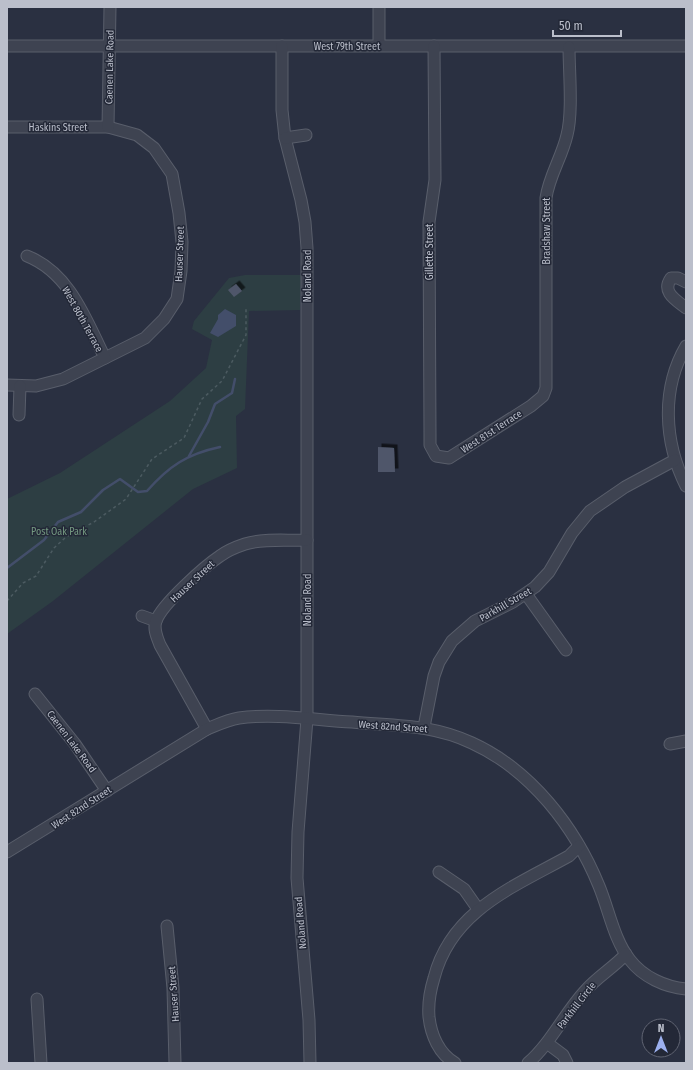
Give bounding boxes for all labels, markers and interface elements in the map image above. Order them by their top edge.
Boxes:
scale bar [553,12,621,38]
text: 50 m [559,19,583,33]
street label: Caenen Lake Road [103,30,117,104]
street label: West 79th Street [314,41,381,53]
street label: Haskins Street [29,122,88,134]
street label: Bradshaw Street [541,197,553,264]
street label: Gillette Street [424,223,436,280]
street label: Hauser Street [173,225,187,282]
street label: Noland Road [302,250,314,302]
street label: West 80th Terrace [59,285,105,354]
street label: West 81st Terrace [459,408,524,456]
park label: Post Oak Park [31,526,87,538]
street label: Hauser Street [168,558,218,605]
street label: Noland Road [302,574,314,626]
street label: Parkhill Street [477,585,534,625]
street label: Caenen Lake Road [44,708,98,775]
street label: West 82nd Street [358,719,429,735]
street label: West 82nd Street [49,784,114,832]
street label: Noland Road [293,896,309,950]
street label: Hauser Street [166,965,182,1022]
street label: Parkhill Circle [555,980,599,1031]
north arrow [641,1018,681,1058]
text: N [658,1022,664,1035]

